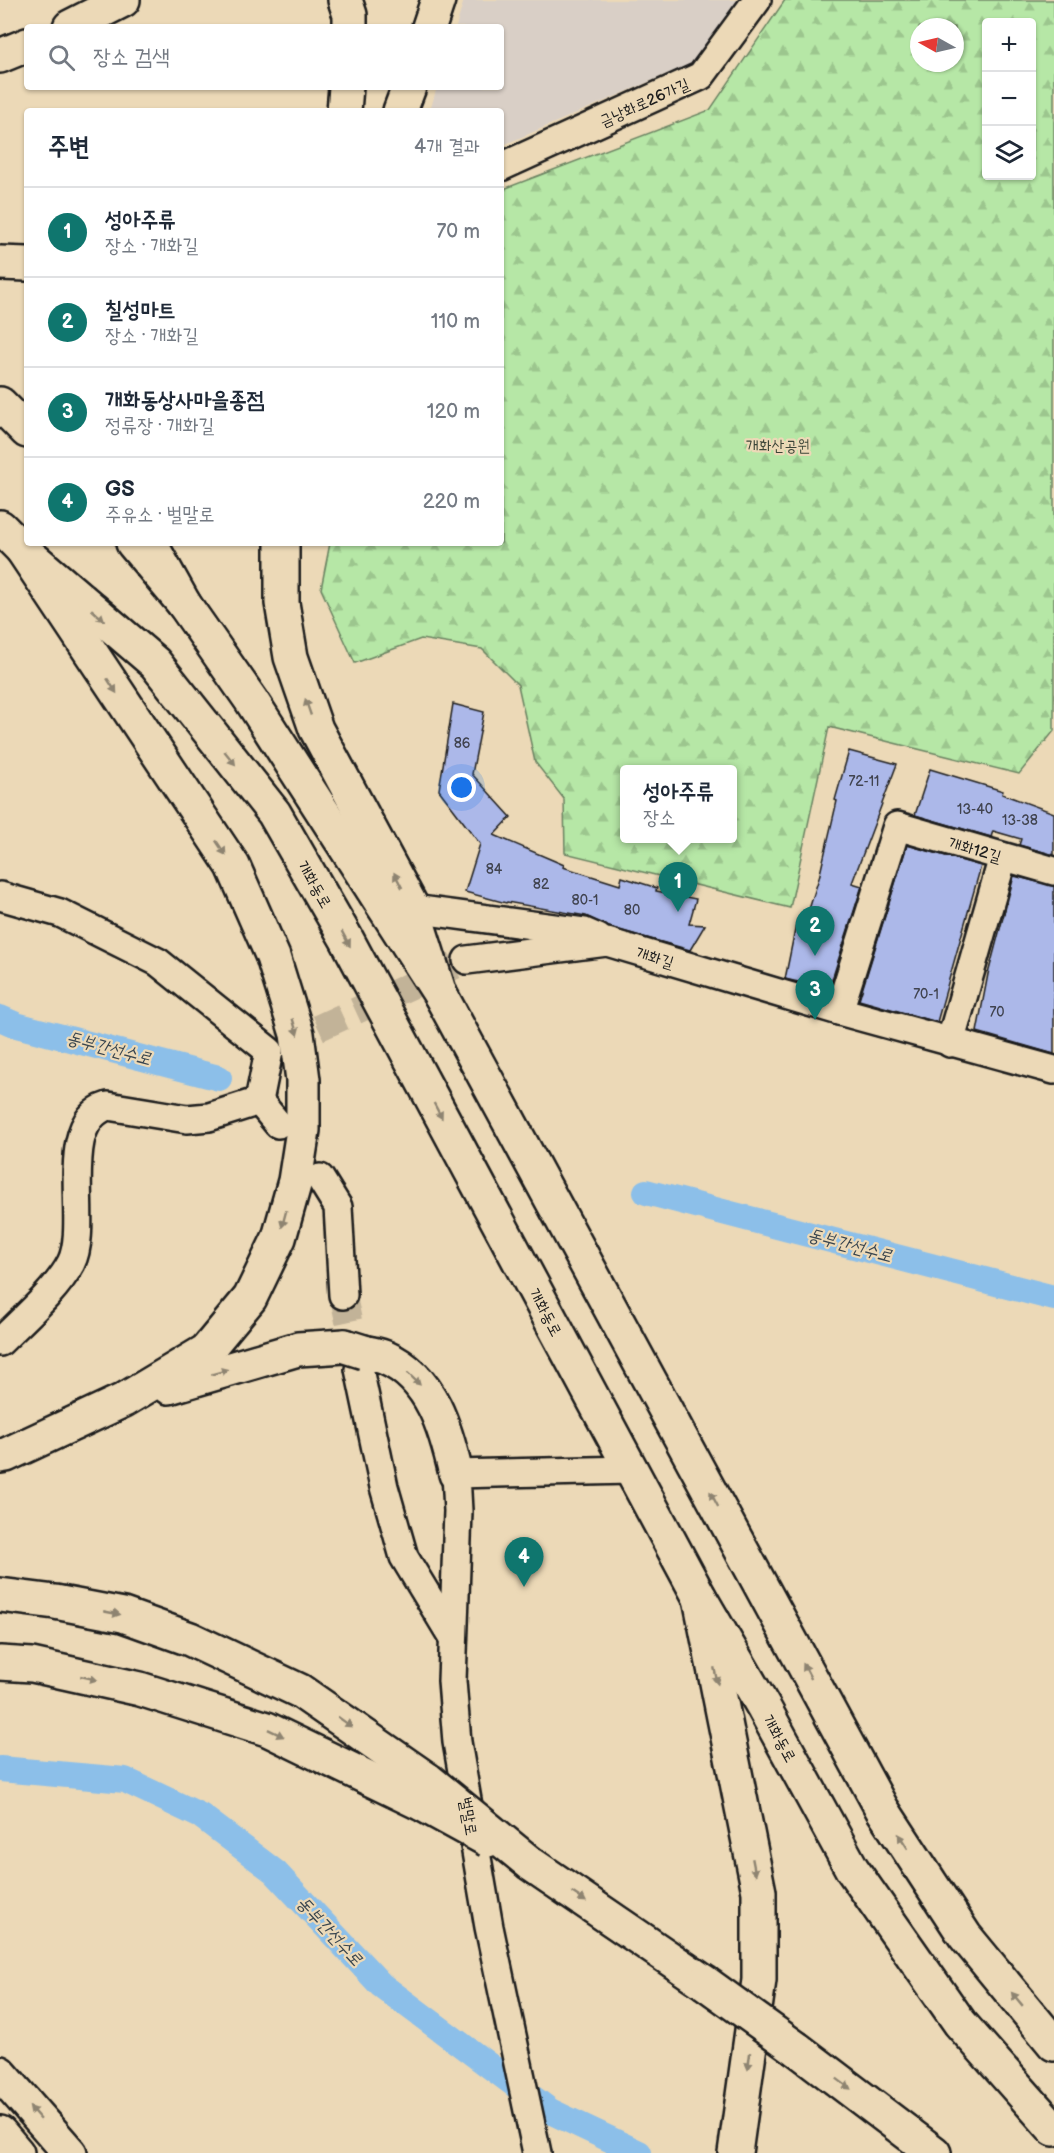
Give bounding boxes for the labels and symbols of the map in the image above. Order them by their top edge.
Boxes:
north arrow [910,18,964,72]
street label: 금낭화로26가길 [597,75,693,132]
park label: 개화산공원 [746,437,810,456]
one-way arrow [90,608,105,621]
one-way arrow [106,678,117,694]
one-way arrow [303,698,313,716]
house number: 86 [454,735,471,752]
one-way arrow [223,750,235,765]
your location [447,773,476,802]
house number: 72-11 [848,773,880,790]
house number: 13-40 [957,801,993,818]
house number: 13-38 [1002,812,1038,829]
street label: 개화12길 [946,834,1003,867]
one-way arrow [215,840,226,856]
street label: 개화동로 [293,858,335,912]
house number: 84 [486,861,503,878]
pin: 1 [658,862,698,912]
one-way arrow [393,871,403,888]
house number: 82 [533,876,550,893]
house number: 80-1 [572,892,598,909]
house number: 80 [624,902,640,919]
pin: 2 [796,906,834,956]
one-way arrow [341,931,351,948]
street label: 개화길 [633,944,676,973]
pin: 3 [796,970,834,1020]
house number: 70-1 [913,986,939,1003]
house number: 70 [989,1004,1005,1021]
one-way arrow [291,1018,300,1036]
water label: 동부간선수로 [64,1027,154,1070]
one-way arrow [434,1102,443,1119]
one-way arrow [279,1210,289,1229]
water label: 동부간선수로 [805,1224,895,1267]
street label: 개화동로 [524,1286,565,1340]
one-way arrow [211,1367,229,1376]
one-way arrow [407,1372,422,1386]
one-way arrow [709,1491,719,1508]
pin: 4 [504,1538,544,1587]
one-way arrow [103,1609,122,1618]
one-way arrow [802,1662,812,1679]
one-way arrow [712,1667,721,1686]
one-way arrow [80,1674,99,1683]
street label: 개화동로 [758,1712,799,1766]
one-way arrow [336,1716,352,1728]
one-way arrow [267,1728,285,1738]
street label: 벌말로 [455,1796,480,1837]
one-way arrow [897,1833,908,1849]
one-way arrow [750,1858,759,1877]
one-way arrow [570,1891,586,1903]
water label: 동부간선수로 [292,1892,367,1970]
one-way arrow [1010,1991,1023,2007]
one-way arrow [744,2052,754,2071]
one-way arrow [836,2078,851,2090]
one-way arrow [29,2106,42,2121]

